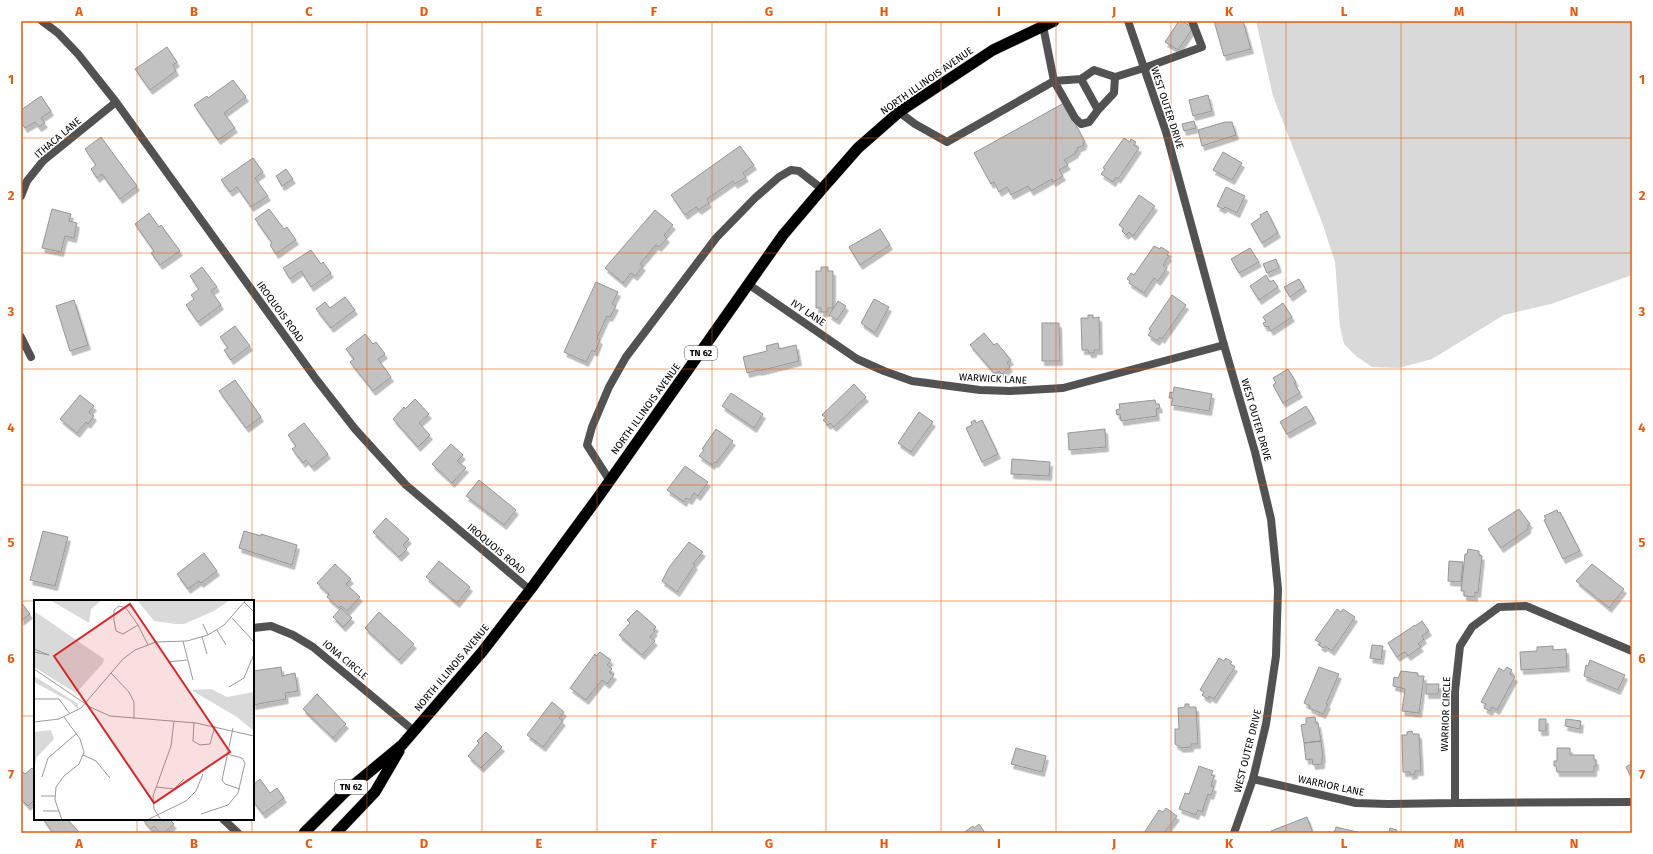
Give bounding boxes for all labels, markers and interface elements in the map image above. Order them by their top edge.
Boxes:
text: A [74,4,83,19]
text: B [190,4,198,19]
text: C [305,4,313,19]
text: D [420,4,429,19]
text: E [536,4,543,19]
text: F [651,4,658,19]
text: G [765,4,773,19]
text: H [880,4,888,19]
text: I [997,4,1001,19]
text: J [1111,4,1116,19]
text: K [1225,4,1234,19]
text: L [1341,4,1348,19]
text: M [1454,4,1464,19]
text: N [1570,4,1578,19]
street label: NORTH ILLINOIS AVENUE [878,44,976,118]
street label: WEST OUTER DRIVE [1148,65,1186,151]
text: 1 [8,72,14,87]
text: 1 [1639,72,1645,87]
street label: ITHACA LANE [32,115,84,161]
text: 2 [8,188,15,203]
text: 2 [1639,188,1646,203]
street label: IROQUOIS ROAD [254,279,306,345]
street label: IVY LANE [788,297,828,329]
text: 3 [7,304,15,319]
text: 3 [1638,304,1646,319]
road number: TN 62 [685,346,717,360]
street label: NORTH ILLINOIS AVENUE [609,361,683,457]
street label: WARWICK LANE [959,371,1027,387]
street label: WEST OUTER DRIVE [1238,377,1274,463]
text: 4 [7,420,15,435]
text: 4 [1638,420,1646,435]
street label: IROQUOIS ROAD [464,521,528,577]
text: 5 [8,535,15,550]
text: 5 [1639,535,1646,550]
inset map [34,600,254,820]
street label: NORTH ILLINOIS AVENUE [412,622,492,714]
street label: IONA CIRCLE [320,638,370,682]
text: 6 [7,651,15,666]
text: 6 [1638,651,1646,666]
street label: WARRIOR CIRCLE [1439,676,1453,752]
street label: WEST OUTER DRIVE [1232,708,1264,794]
text: 7 [8,767,14,782]
text: 7 [1639,767,1645,782]
street label: WARRIOR LANE [1297,773,1365,799]
road number: TN 62 [335,780,367,794]
text: A [74,836,83,851]
text: B [190,836,198,851]
text: C [305,836,313,851]
text: D [420,836,429,851]
text: E [536,836,543,851]
text: F [651,836,658,851]
text: G [765,836,773,851]
text: H [880,836,888,851]
text: I [997,836,1001,851]
text: J [1111,836,1116,851]
text: K [1225,836,1234,851]
text: L [1341,836,1348,851]
text: M [1454,836,1464,851]
text: N [1570,836,1578,851]

